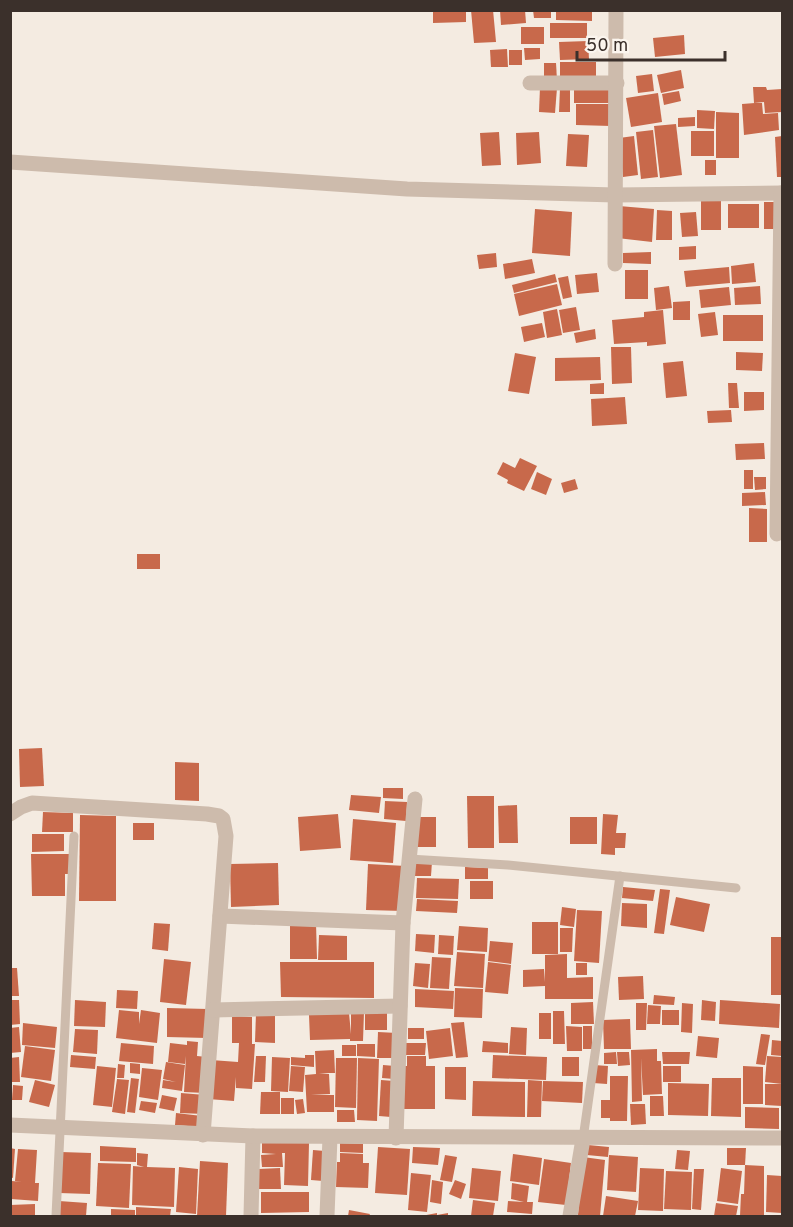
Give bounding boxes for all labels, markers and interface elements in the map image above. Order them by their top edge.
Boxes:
scale bar [577,24,726,62]
text: 50 m [586,35,628,58]

